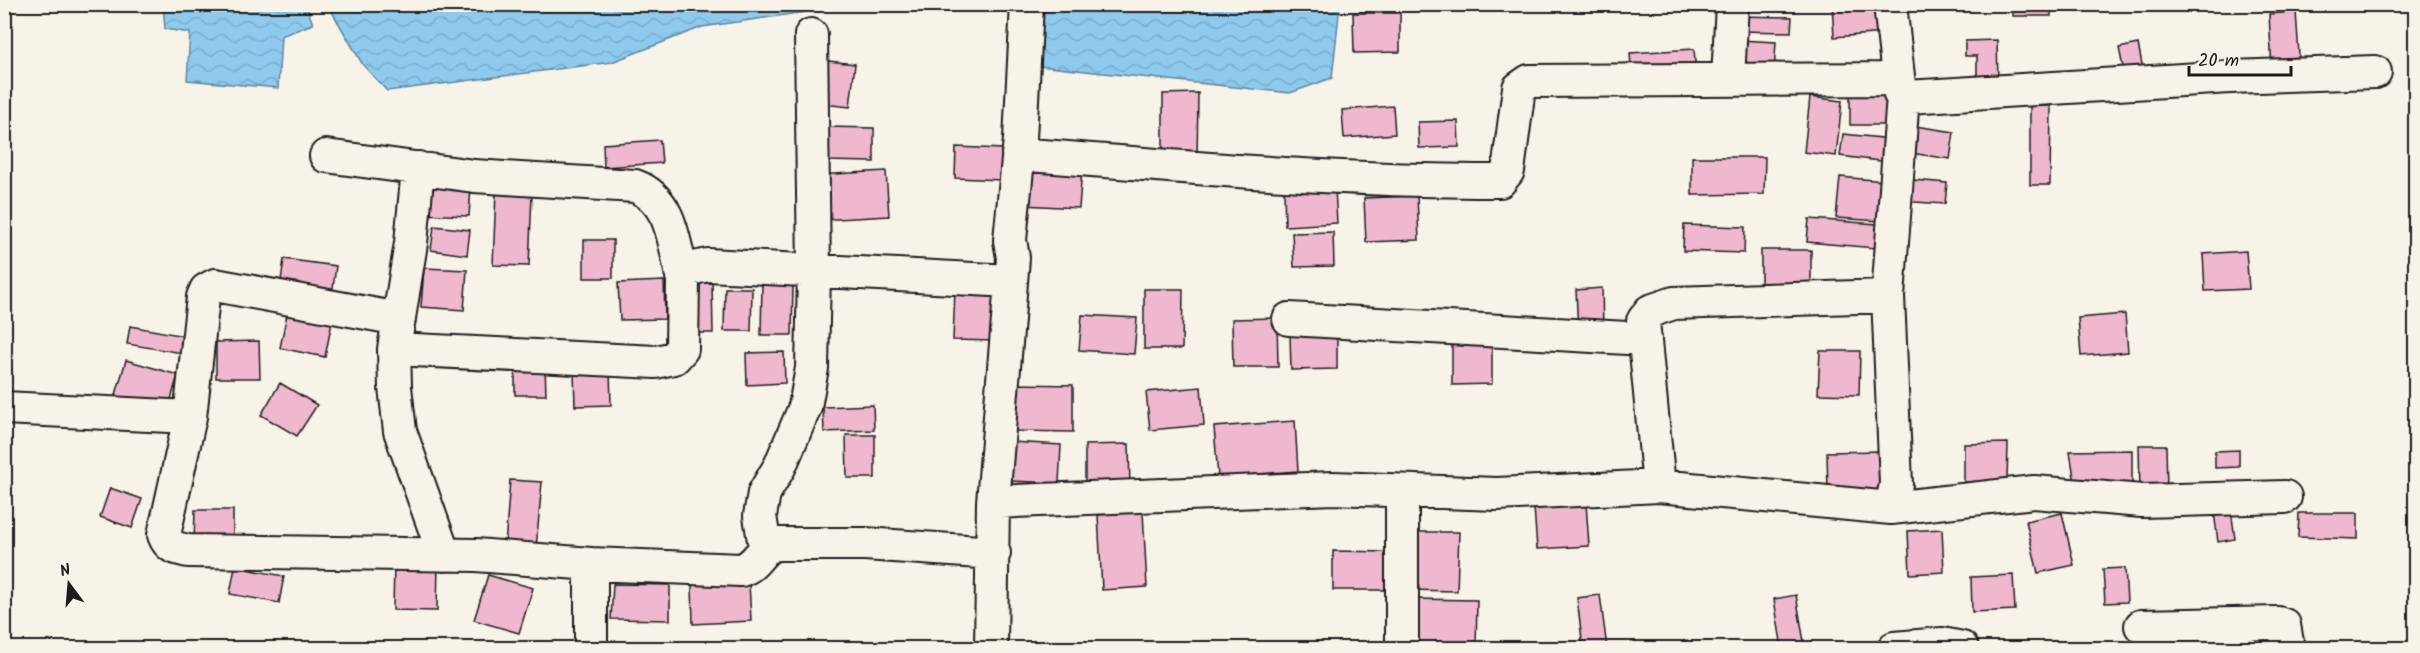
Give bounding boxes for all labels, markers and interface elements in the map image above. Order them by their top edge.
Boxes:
scale bar [2189,39,2291,77]
text: 20 m [2198,47,2239,76]
north arrow [39,554,99,614]
text: N [57,558,74,584]

